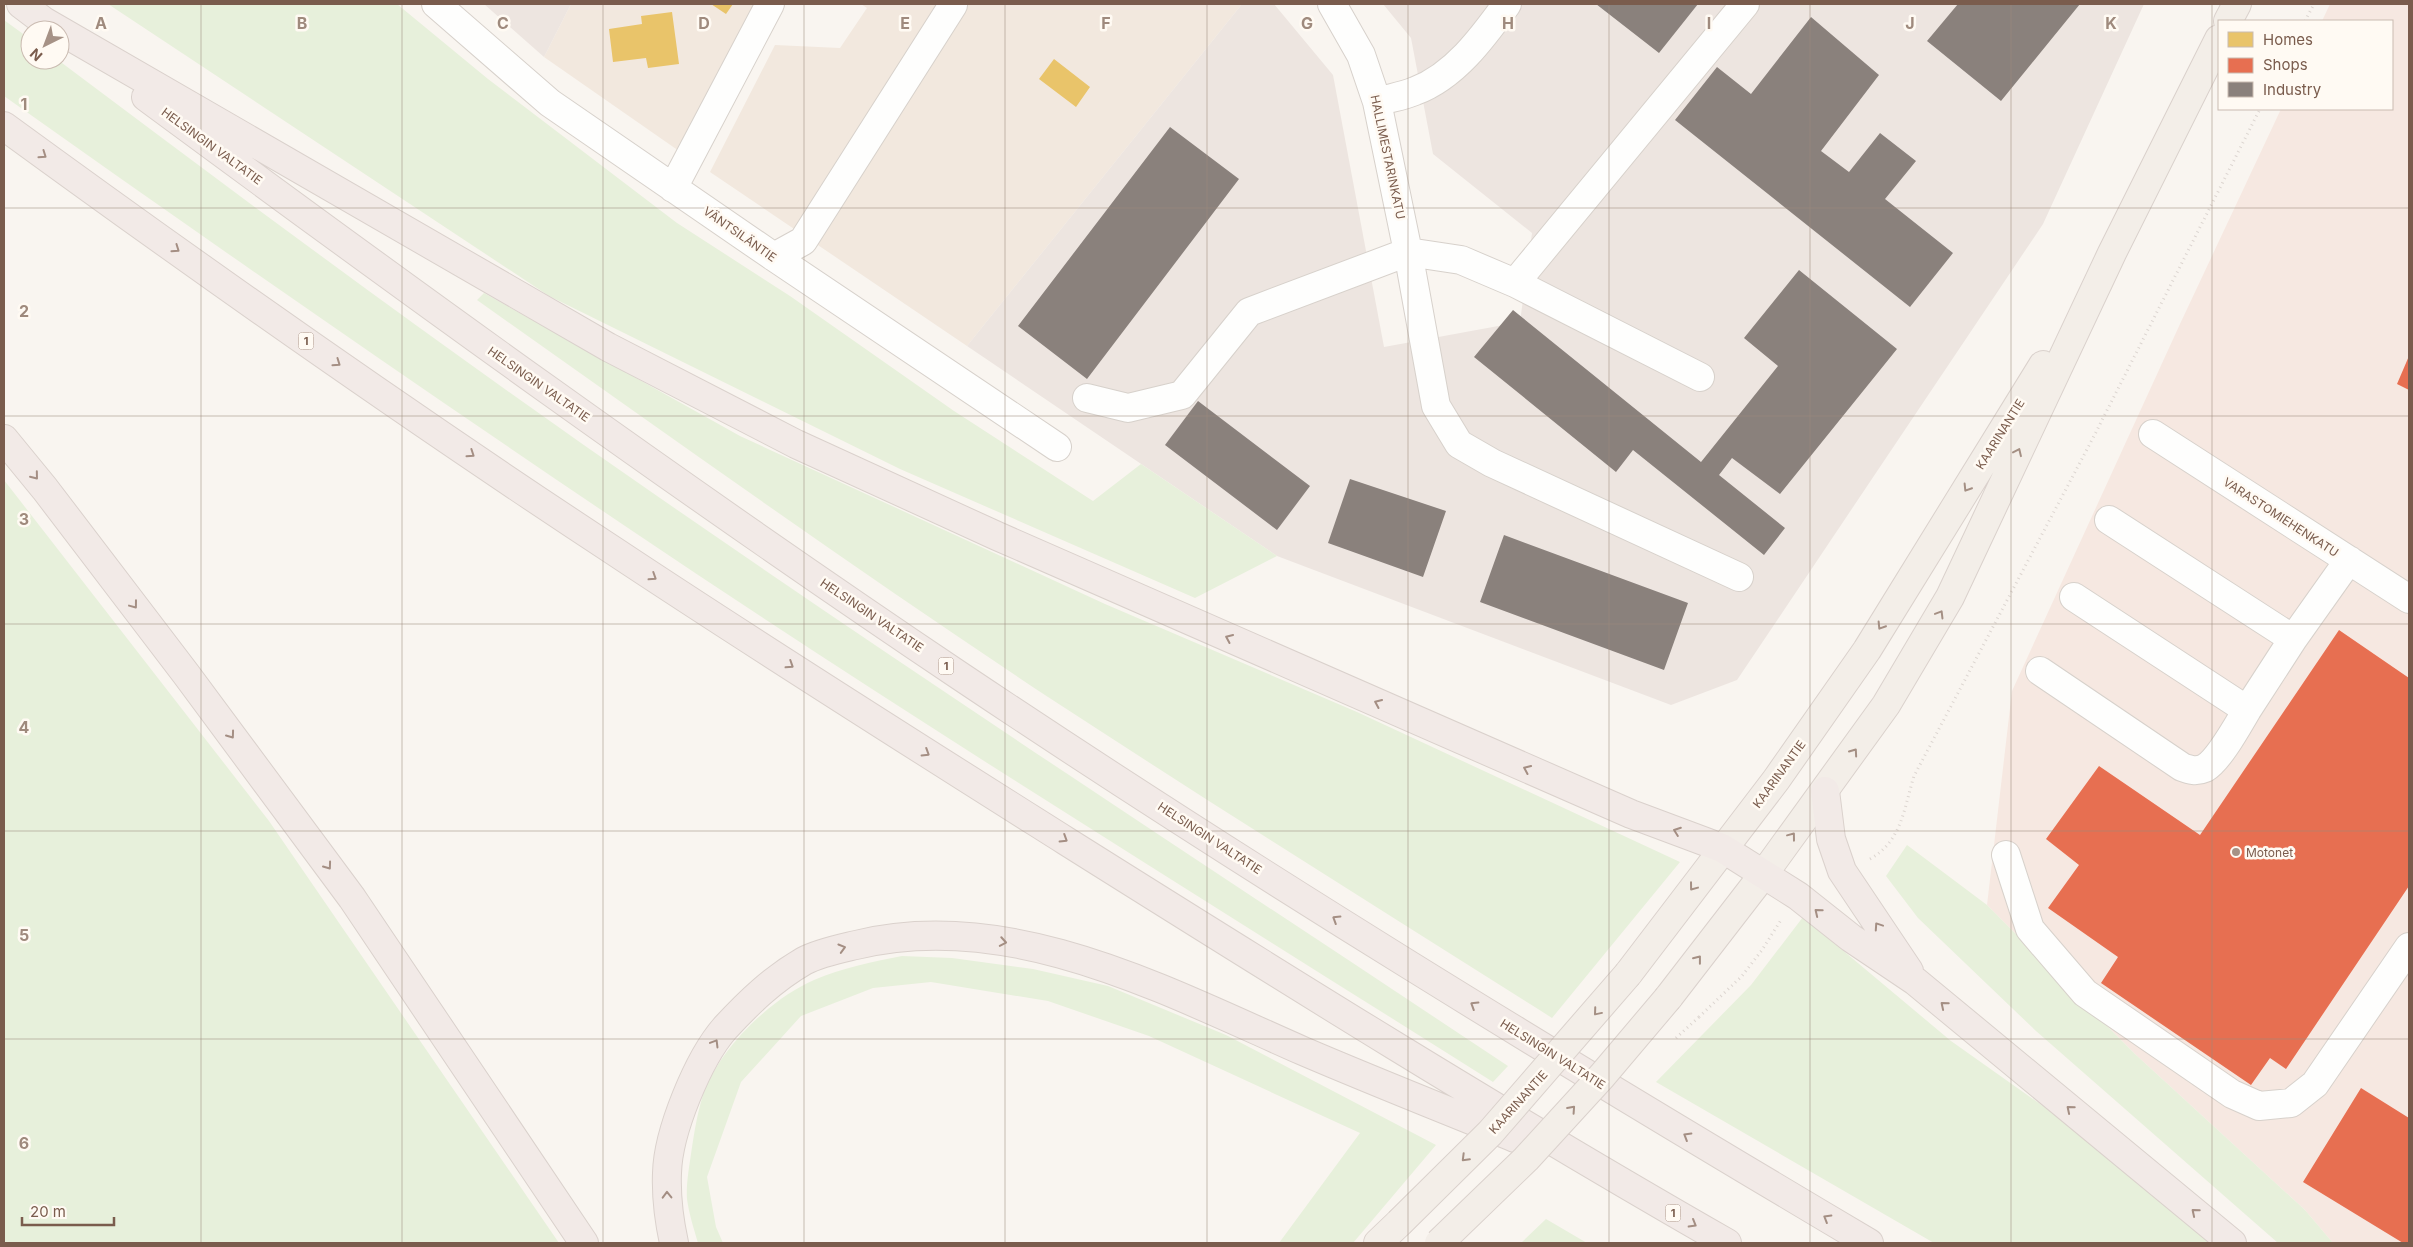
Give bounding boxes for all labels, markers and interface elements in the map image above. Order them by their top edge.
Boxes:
text: A [95,13,107,33]
text: B [297,13,307,33]
text: C [497,13,509,33]
text: D [698,13,710,33]
text: E [900,13,910,33]
text: F [1101,13,1111,33]
text: G [1301,13,1313,33]
text: H [1502,13,1514,33]
text: I [1707,13,1711,33]
text: J [1905,13,1915,33]
text: K [2105,13,2117,33]
north arrow [20,20,70,70]
legend [2218,20,2393,110]
text: Homes [2263,30,2313,49]
text: N [26,45,46,65]
text: Shops [2263,55,2308,74]
text: Industry [2263,80,2322,99]
street label: HALLIMESTARINKATU [1367,93,1409,221]
text: 1 [21,94,27,114]
street label: HELSINGIN VALTATIE [159,104,265,188]
one-way arrow [37,149,47,158]
street label: VÄNTSILÄNTIE [701,203,779,265]
one-way arrow [170,243,180,252]
text: 2 [19,301,29,321]
road number: 1 [298,332,314,350]
street label: HELSINGIN VALTATIE [485,343,593,425]
one-way arrow [331,357,341,366]
street label: KAARINANTIE [1972,396,2028,472]
one-way arrow [466,448,475,457]
one-way arrow [2012,448,2022,457]
one-way arrow [29,471,38,480]
street label: VARASTOMIEHENKATU [2221,474,2341,560]
one-way arrow [1963,482,1973,491]
text: 3 [19,509,29,529]
one-way arrow [648,570,657,580]
street label: HELSINGIN VALTATIE [818,575,926,655]
one-way arrow [128,599,136,608]
one-way arrow [1934,611,1944,620]
one-way arrow [1878,621,1888,630]
one-way arrow [1225,634,1234,645]
road number: 1 [938,658,954,674]
one-way arrow [784,659,793,668]
one-way arrow [1374,699,1383,710]
text: 4 [19,717,30,737]
one-way arrow [226,729,234,738]
street label: KAARINANTIE [1749,737,1809,811]
one-way arrow [921,746,930,756]
one-way arrow [1847,748,1857,757]
one-way arrow [1523,764,1532,775]
street label: HELSINGIN VALTATIE [1155,799,1265,877]
one-way arrow [1673,827,1681,837]
one-way arrow [1058,833,1067,843]
one-way arrow [1786,833,1794,842]
place label: Motonet [2246,845,2293,860]
marker: Motonet [2230,846,2242,858]
one-way arrow [322,860,331,869]
one-way arrow [1690,881,1699,891]
one-way arrow [1815,910,1824,918]
one-way arrow [1333,916,1342,926]
one-way arrow [1875,922,1885,931]
text: 5 [19,925,29,945]
one-way arrow [998,936,1007,946]
one-way arrow [838,944,846,954]
one-way arrow [1692,956,1700,965]
one-way arrow [1471,1001,1480,1011]
one-way arrow [1941,1002,1950,1011]
one-way arrow [1594,1006,1603,1015]
street label: HELSINGIN VALTATIE [1498,1016,1608,1092]
one-way arrow [708,1039,718,1048]
street label: KAARINANTIE [1486,1067,1550,1137]
one-way arrow [2066,1105,2075,1114]
one-way arrow [1566,1106,1575,1115]
one-way arrow [1684,1132,1693,1142]
text: 6 [19,1133,29,1153]
one-way arrow [1462,1152,1471,1161]
one-way arrow [662,1191,672,1198]
scale bar [22,1194,115,1226]
text: 20 m [30,1202,66,1221]
road number: 1 [1666,1204,1680,1222]
one-way arrow [2192,1210,2201,1218]
one-way arrow [1824,1215,1833,1225]
one-way arrow [1687,1217,1696,1227]

